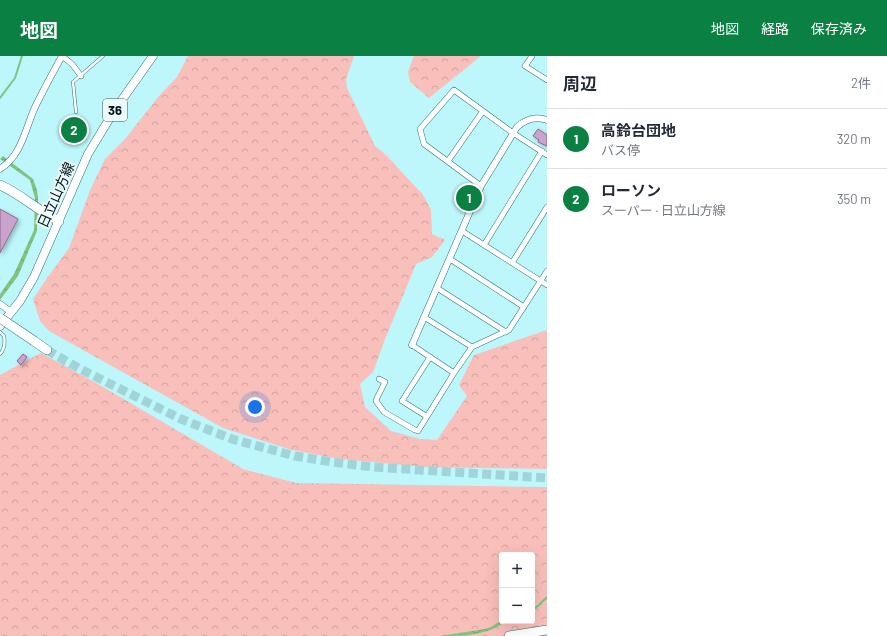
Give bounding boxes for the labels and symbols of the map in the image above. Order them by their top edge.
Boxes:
road number: 36 [103,99,127,121]
pin: 2 [61,115,87,145]
street label: 日立山方線 [34,159,78,230]
pin: 1 [456,183,482,213]
your location [245,397,265,417]

